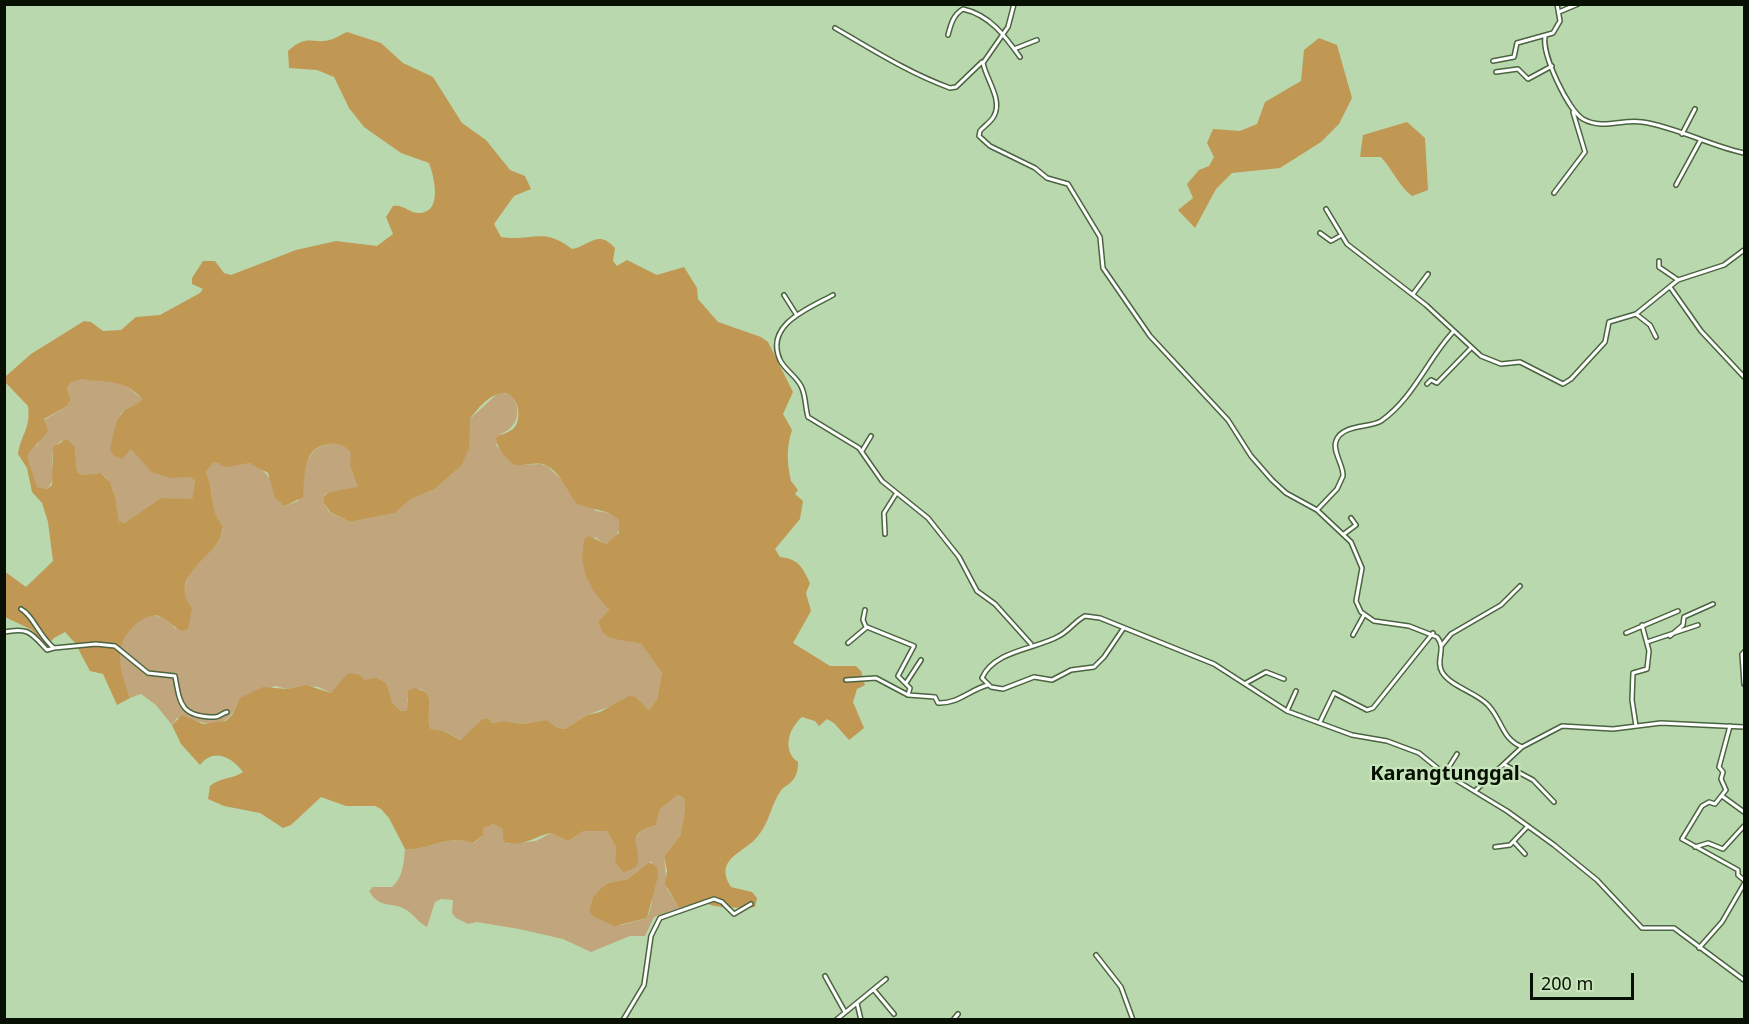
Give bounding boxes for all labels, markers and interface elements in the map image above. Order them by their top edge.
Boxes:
district label: Karangtunggal [1370,762,1520,786]
scale bar [1533,961,1636,999]
text: 200 m [1541,971,1593,995]

